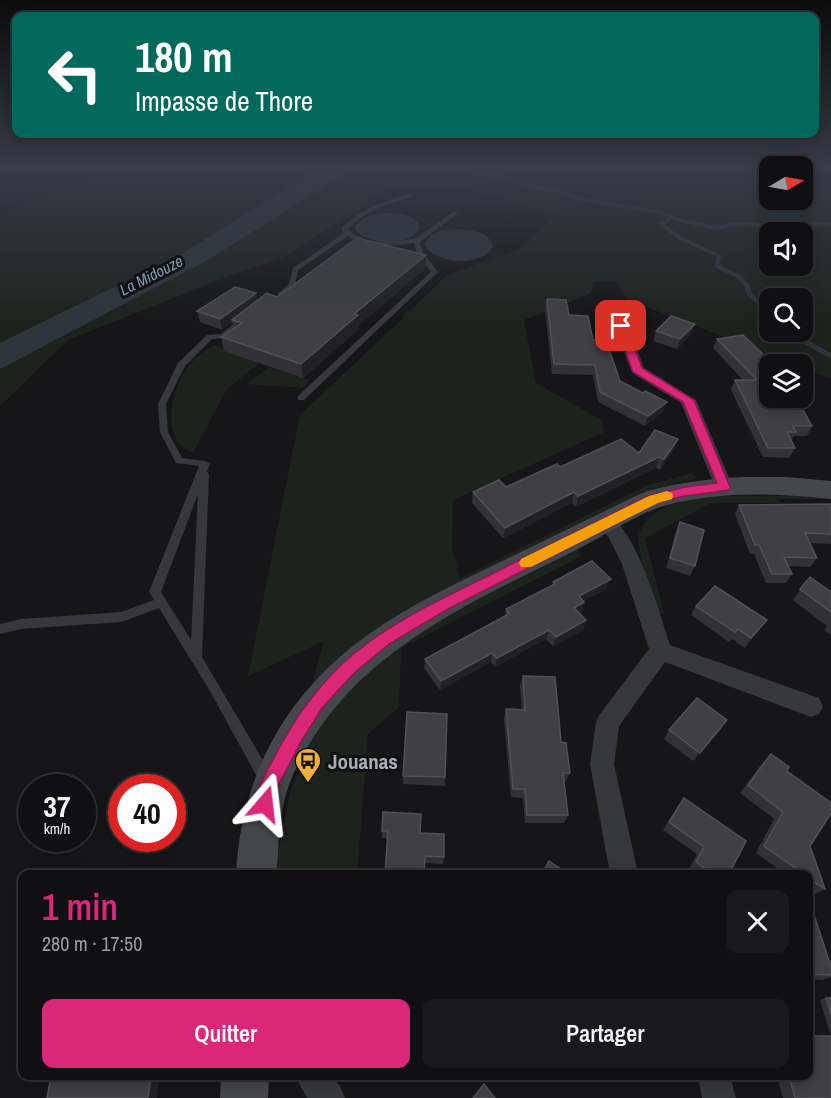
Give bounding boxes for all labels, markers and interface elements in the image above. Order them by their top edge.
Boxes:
text: 180 m [135,29,233,85]
icon: left [36,36,114,114]
text: Impasse de Thore [135,83,313,119]
north arrow [759,156,813,210]
map controls [759,156,813,408]
button: sound [759,222,813,276]
water label: La Midouze [115,250,187,300]
button: search [759,288,813,342]
pin [595,300,646,351]
icon: arrive [604,309,637,342]
button: layers [759,354,813,408]
bus stop icon: Jouanas [293,746,323,784]
place label: Jouanas [328,747,398,776]
position arrow [233,772,297,836]
speed limit sign: 40 [108,774,186,852]
text: 37 [43,786,71,826]
text: km/h [44,818,70,839]
text: 1 min [42,883,118,931]
button: close [726,890,789,953]
text: 280 m · 17:50 [42,930,142,957]
button: Quitter [42,999,410,1068]
button: Partager [422,999,789,1068]

